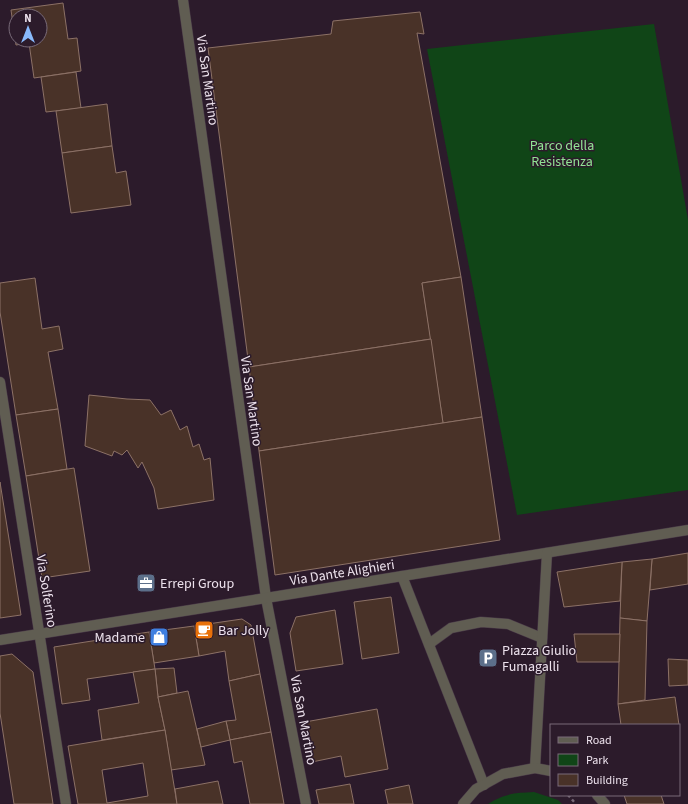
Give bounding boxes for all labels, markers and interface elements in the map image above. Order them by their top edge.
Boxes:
north arrow [8,8,48,48]
text: N [24,11,32,26]
street label: Via San Martino [191,34,223,127]
park label: Parco della Resistenza [530,136,594,172]
street label: Via San Martino [235,355,267,448]
street label: Via Solferino [30,553,62,629]
street label: Via Dante Alighieri [288,555,396,591]
office icon: Errepi Group [135,572,157,594]
place label: Errepi Group [160,574,234,594]
cafe icon: Bar Jolly [193,619,215,641]
place label: Bar Jolly [218,621,269,641]
shop icon: Madame [148,626,170,648]
place label: Madame [94,628,145,648]
place label: Piazza Giulio Fumagalli [502,641,576,677]
parking icon: Piazza Giulio Fumagalli [477,647,499,669]
street label: Via San Martino [285,674,322,767]
legend [550,724,680,796]
text: Road [586,732,612,749]
text: Park [586,752,608,769]
text: Building [586,772,628,789]

